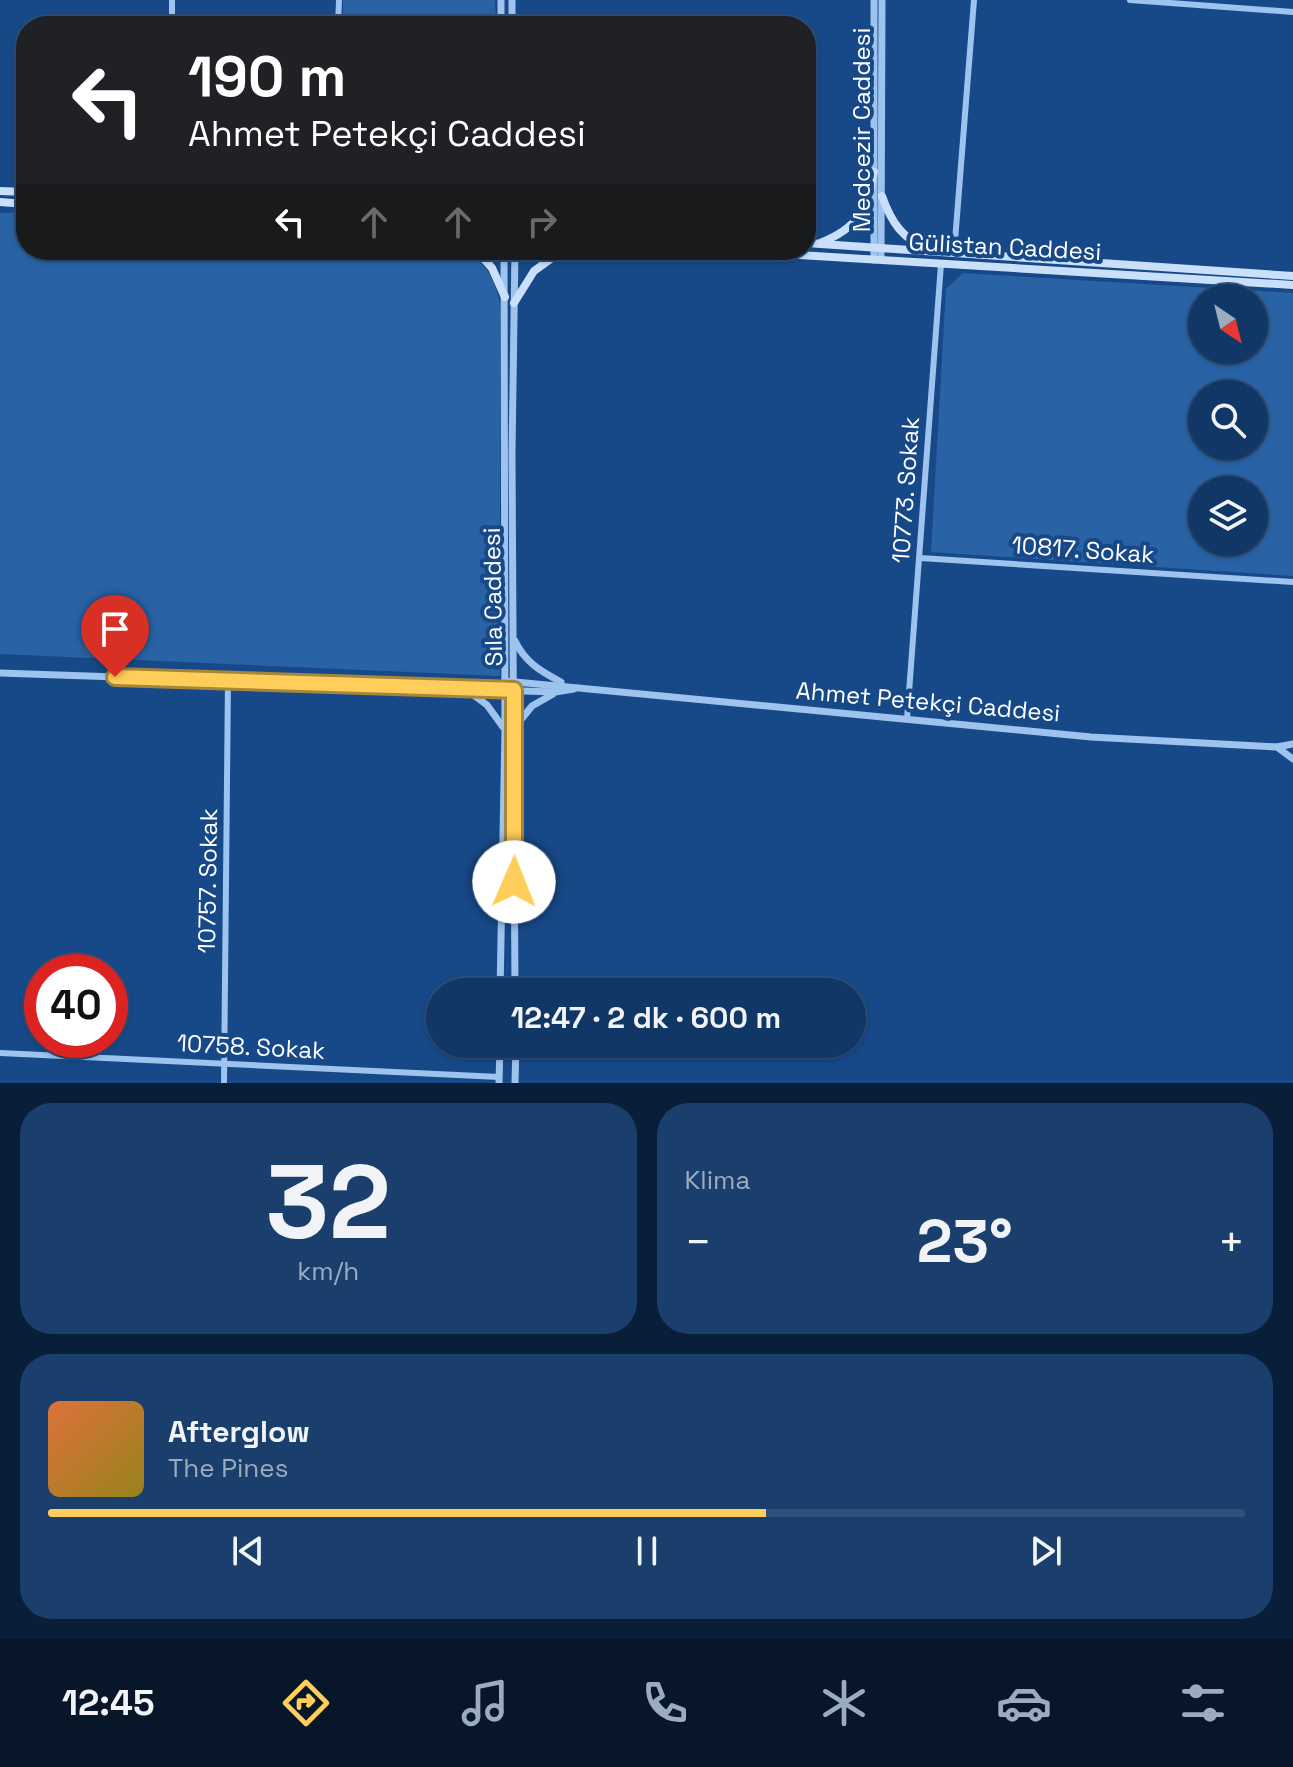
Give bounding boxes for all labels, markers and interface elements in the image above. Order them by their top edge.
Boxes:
street label: Medcezir Caddesi [846,28,877,232]
text: 190 m [188,41,346,112]
icon: left [56,48,160,152]
text: Ahmet Petekçi Caddesi [188,111,586,157]
icon: left [268,200,312,244]
icon: ahead [352,200,396,244]
icon: ahead [436,200,480,244]
icon: right [520,200,564,244]
street label: Gülistan Caddesi [908,226,1102,267]
north arrow [1188,284,1268,364]
map controls [1188,284,1268,556]
button: search [1188,380,1268,460]
street label: 10773. Sokak [885,416,926,564]
button: layers [1188,476,1268,556]
street label: Sıla Caddesi [476,527,509,667]
street label: 10817. Sokak [1011,529,1155,570]
pin [81,595,149,677]
icon: arrive [93,607,137,651]
street label: Ahmet Petekçi Caddesi [795,675,1061,729]
street label: 10757. Sokak [191,808,224,954]
position arrow [472,840,556,924]
speed limit sign: 40 [24,954,128,1058]
text: 12:47 · 2 dk · 600 m [511,998,781,1037]
street label: 10758. Sokak [176,1027,326,1066]
text: 32 [266,1136,391,1268]
text: Klima [685,1163,750,1197]
text: 23° [917,1203,1013,1280]
text: − [685,1214,712,1270]
text: + [1218,1214,1245,1270]
text: km/h [297,1254,359,1288]
text: Afterglow [168,1412,310,1451]
text: The Pines [168,1451,288,1485]
icon: previous [226,1529,270,1573]
icon: pause [625,1529,669,1573]
icon: next [1024,1529,1068,1573]
icon: directions [278,1675,334,1731]
icon: music [457,1675,513,1731]
icon: phone [637,1675,693,1731]
icon: climate [816,1675,872,1731]
icon: car [996,1675,1052,1731]
icon: filters [1175,1675,1231,1731]
text: 12:45 [62,1680,155,1726]

